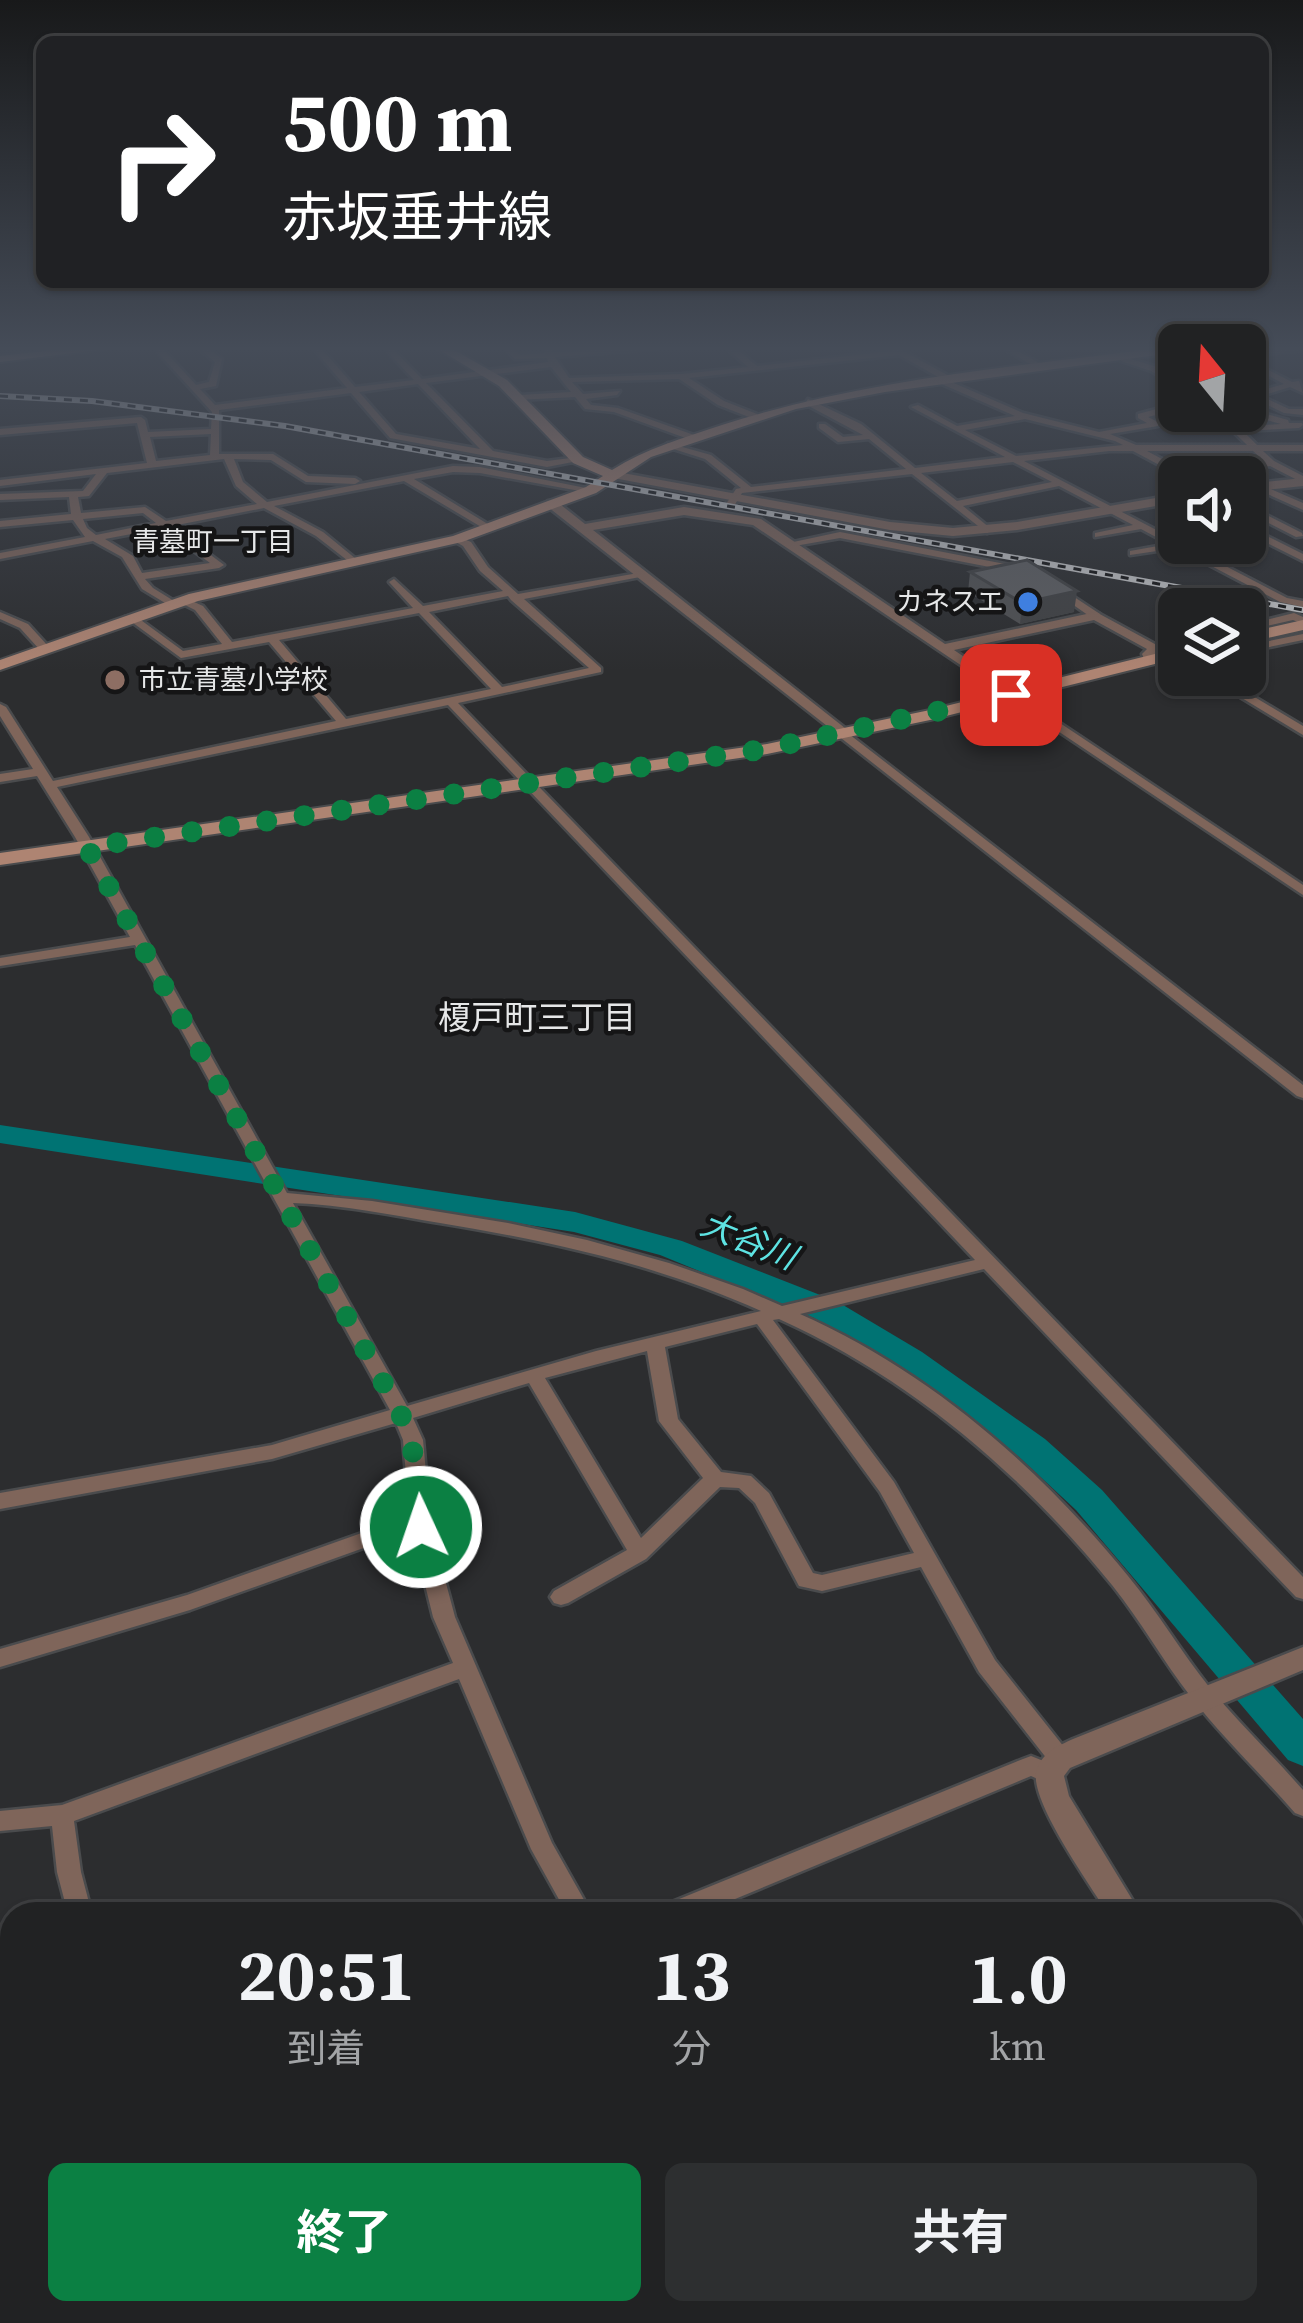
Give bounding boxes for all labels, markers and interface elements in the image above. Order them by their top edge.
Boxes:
text: 500 m [282,64,513,179]
icon: right [84,84,240,240]
text: 赤坂垂井線 [282,180,552,254]
north arrow [1158,324,1266,432]
map controls [1158,324,1266,696]
button: sound [1158,456,1266,564]
district label: 青墓町一丁目 [132,523,294,560]
place label: カネスエ [896,583,1004,620]
button: layers [1158,588,1266,696]
marker: カネスエ [1015,589,1041,615]
pin [960,644,1062,746]
place label: 市立青墓小学校 [139,661,328,698]
icon: arrive [978,662,1044,728]
marker: 市立青墓小学校 [102,667,128,693]
district label: 榎戸町三丁目 [438,995,636,1040]
water label: 大谷川 [694,1201,806,1281]
position arrow [358,1464,484,1590]
text: 20:51 [237,1925,415,2024]
text: 13 [652,1925,731,2024]
text: 1.0 [968,1928,1068,2027]
text: km [990,2020,1046,2073]
text: 到着 [287,2022,365,2075]
text: 分 [672,2022,711,2075]
button: 終了 [48,2163,641,2301]
button: 共有 [665,2163,1257,2301]

